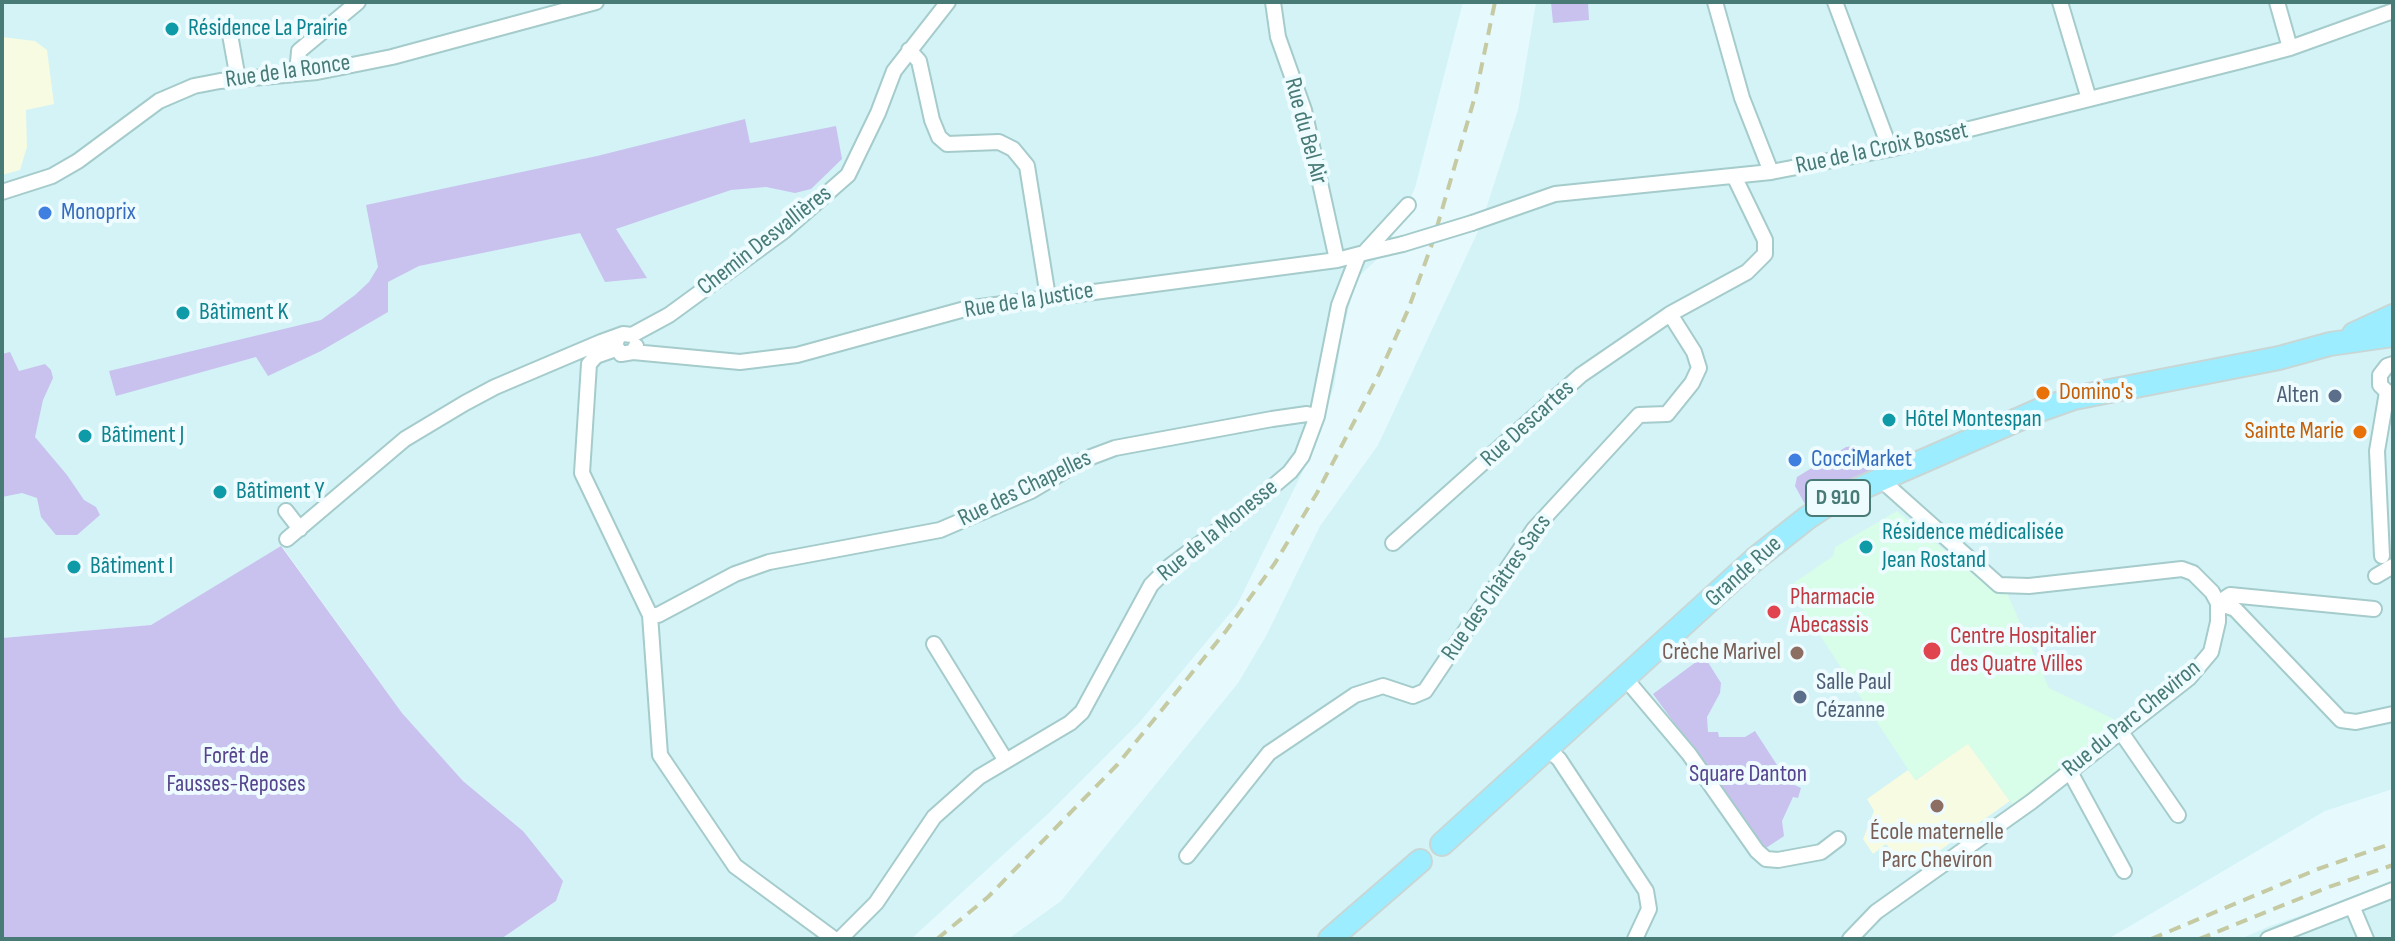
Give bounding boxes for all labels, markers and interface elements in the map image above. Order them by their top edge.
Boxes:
place label: Résidence La Prairie [188,15,348,43]
marker: Résidence La Prairie [163,20,181,38]
street label: Rue de la Ronce [224,49,352,95]
street label: Rue du Bel Air [1277,75,1333,187]
street label: Rue de la Croix Bosset [1793,117,1971,181]
street label: Chemin Desvallières [692,180,838,302]
place label: Monoprix [61,199,136,227]
marker: Monoprix [36,204,54,222]
street label: Rue de la Justice [963,277,1095,325]
place label: Bâtiment K [199,299,288,327]
marker: Bâtiment K [174,304,192,322]
street label: Rue Descartes [1475,375,1581,473]
place label: Domino's [2059,379,2133,407]
place label: Alten [2277,382,2319,410]
marker: Domino's [2034,384,2052,402]
marker: Alten [2326,387,2344,405]
place label: Hôtel Montespan [1905,406,2042,434]
marker: Hôtel Montespan [1880,411,1898,429]
place label: Sainte Marie [2244,418,2344,446]
place label: Bâtiment J [101,422,184,450]
marker: Sainte Marie [2351,423,2369,441]
marker: Bâtiment J [76,427,94,445]
street label: Rue des Chapelles [954,444,1096,534]
place label: CocciMarket [1811,446,1912,474]
marker: CocciMarket [1786,451,1804,469]
street label: Rue de la Monesse [1152,474,1284,588]
place label: Bâtiment Y [236,478,324,506]
road number: D 910 [1806,480,1870,516]
marker: Bâtiment Y [211,483,229,501]
street label: Rue des Châtres Sacs [1436,510,1558,666]
place label: Résidence médicalisée Jean Rostand [1882,519,2064,575]
street label: Grande Rue [1700,530,1788,614]
marker: Résidence médicalisée Jean Rostand [1857,538,1875,556]
place label: Bâtiment I [90,553,173,581]
marker: Bâtiment I [65,558,83,576]
place label: Pharmacie Abecassis [1790,584,1875,640]
marker: Pharmacie Abecassis [1765,603,1783,621]
place label: Centre Hospitalier des Quatre Villes [1950,623,2096,679]
place label: Crèche Marivel [1662,639,1781,667]
marker: Centre Hospitalier des Quatre Villes [1921,640,1943,662]
marker: Crèche Marivel [1788,644,1806,662]
street label: Rue du Parc Cheviron [2057,655,2207,783]
place label: Salle Paul Cézanne [1816,669,1891,725]
marker: Salle Paul Cézanne [1791,688,1809,706]
park label: Forêt de Fausses-Reposes [166,743,306,799]
park label: Square Danton [1689,761,1807,789]
marker: École maternelle Parc Cheviron [1928,797,1946,815]
place label: École maternelle Parc Cheviron [1870,819,2004,875]

